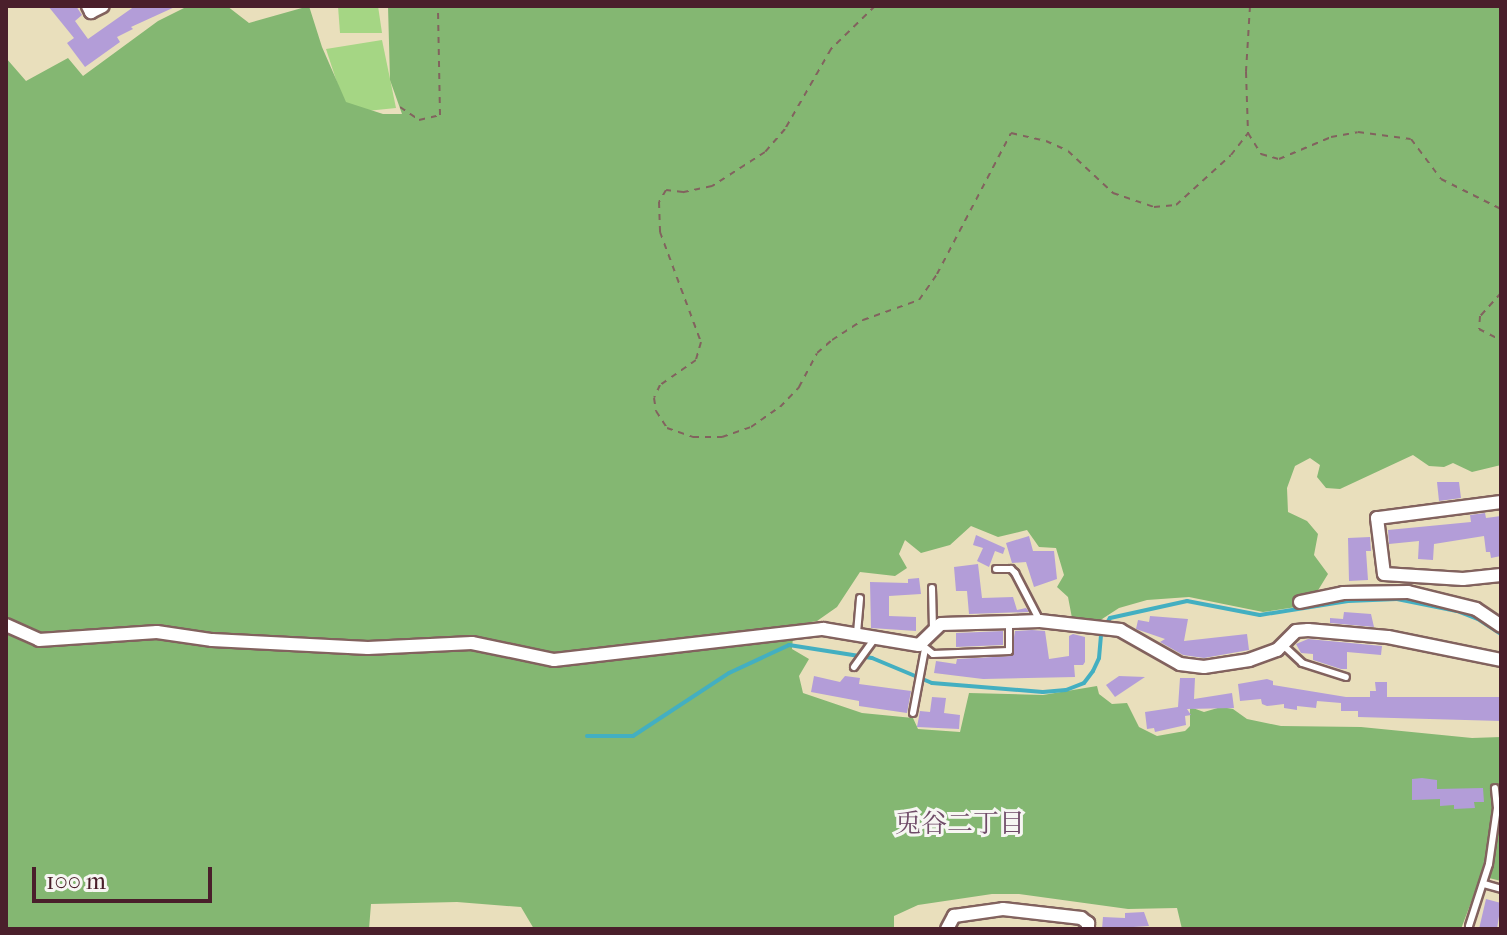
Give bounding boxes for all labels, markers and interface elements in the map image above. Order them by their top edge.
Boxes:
district label: 兎谷二丁目 [895,808,1025,840]
scale bar [36,851,216,901]
text: 100 m [46,867,106,895]

